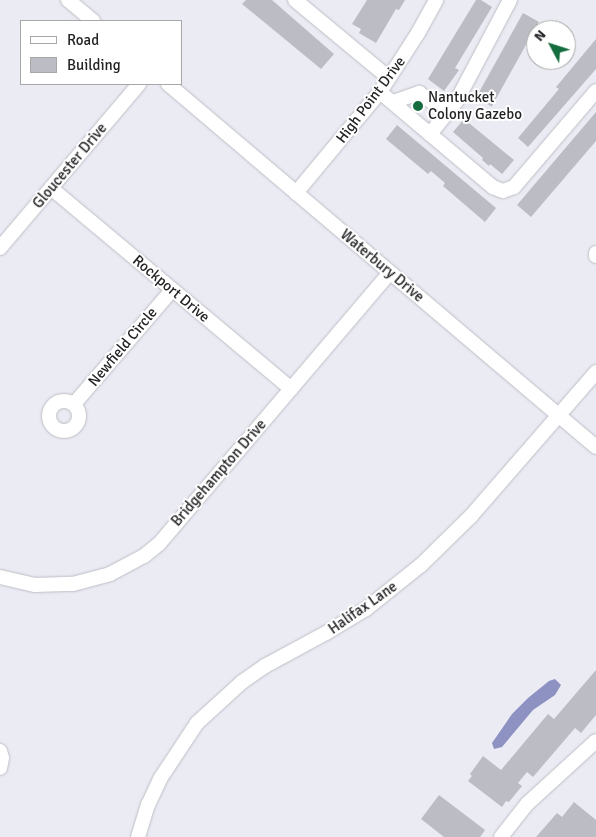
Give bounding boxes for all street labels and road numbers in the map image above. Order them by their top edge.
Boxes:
street label: High Point Drive [333,53,409,147]
street label: Gloucester Drive [29,120,111,212]
street label: Waterbury Drive [337,226,427,306]
street label: Rockport Drive [129,252,213,326]
street label: Newfield Circle [85,304,161,390]
street label: Bridgehampton Drive [168,416,270,530]
street label: Halifax Lane [325,578,401,638]

